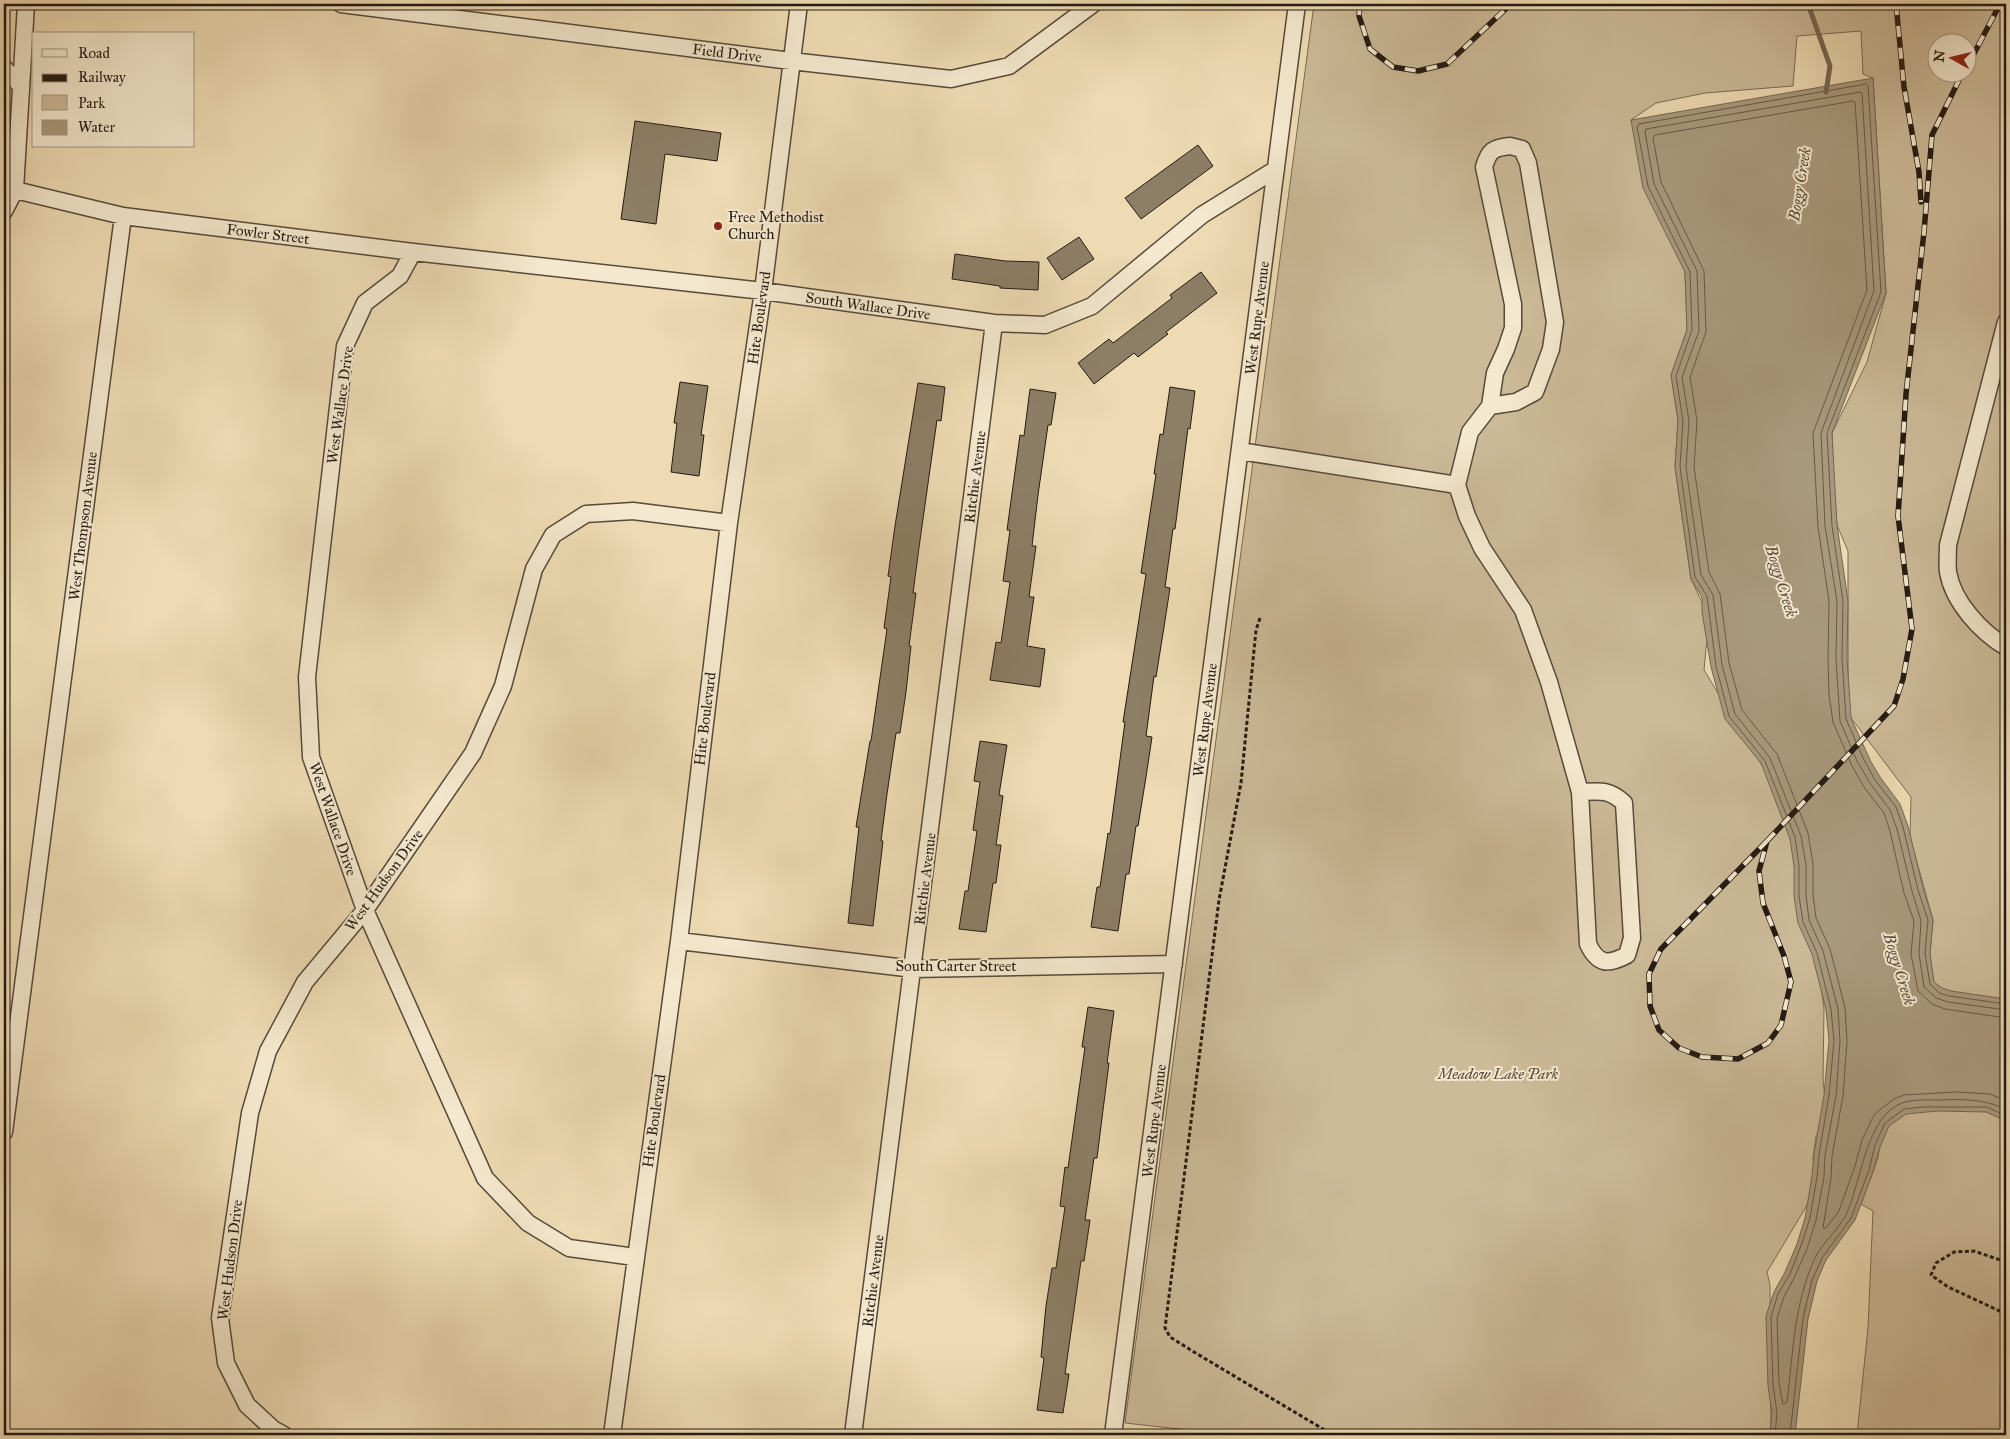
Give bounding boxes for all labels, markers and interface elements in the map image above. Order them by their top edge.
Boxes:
legend [32,32,195,148]
north arrow [1928,32,1978,82]
street label: Field Drive [691,40,763,66]
text: Road [78,44,110,62]
text: N [1930,49,1949,63]
text: Railway [78,68,127,86]
text: Park [78,94,105,112]
text: Water [78,118,115,136]
water label: Boggy Creek [1784,146,1815,223]
place label: Free Methodist Church [728,208,825,243]
street label: Fowler Street [226,220,311,248]
marker: Free Methodist Church [712,220,724,232]
street label: West Rupe Avenue [1241,260,1273,376]
street label: Hite Boulevard [744,270,775,366]
street label: South Wallace Drive [804,288,932,324]
street label: West Wallace Drive [323,345,357,465]
street label: Ritchie Avenue [960,430,990,524]
street label: West Thompson Avenue [65,451,101,601]
water label: Boggy Creek [1761,542,1802,620]
street label: West Rupe Avenue [1189,662,1221,778]
street label: Hite Boulevard [690,671,720,767]
street label: West Wallace Drive [305,760,361,878]
street label: West Hudson Drive [341,826,427,934]
street label: Ritchie Avenue [910,832,940,926]
water label: Boggy Creek [1879,930,1920,1008]
street label: South Carter Street [895,957,1017,975]
street label: West Rupe Avenue [1138,1063,1170,1179]
park label: Meadow Lake Park [1436,1065,1559,1083]
street label: Hite Boulevard [639,1073,670,1169]
street label: West Hudson Drive [214,1199,246,1321]
street label: Ritchie Avenue [858,1234,888,1328]

